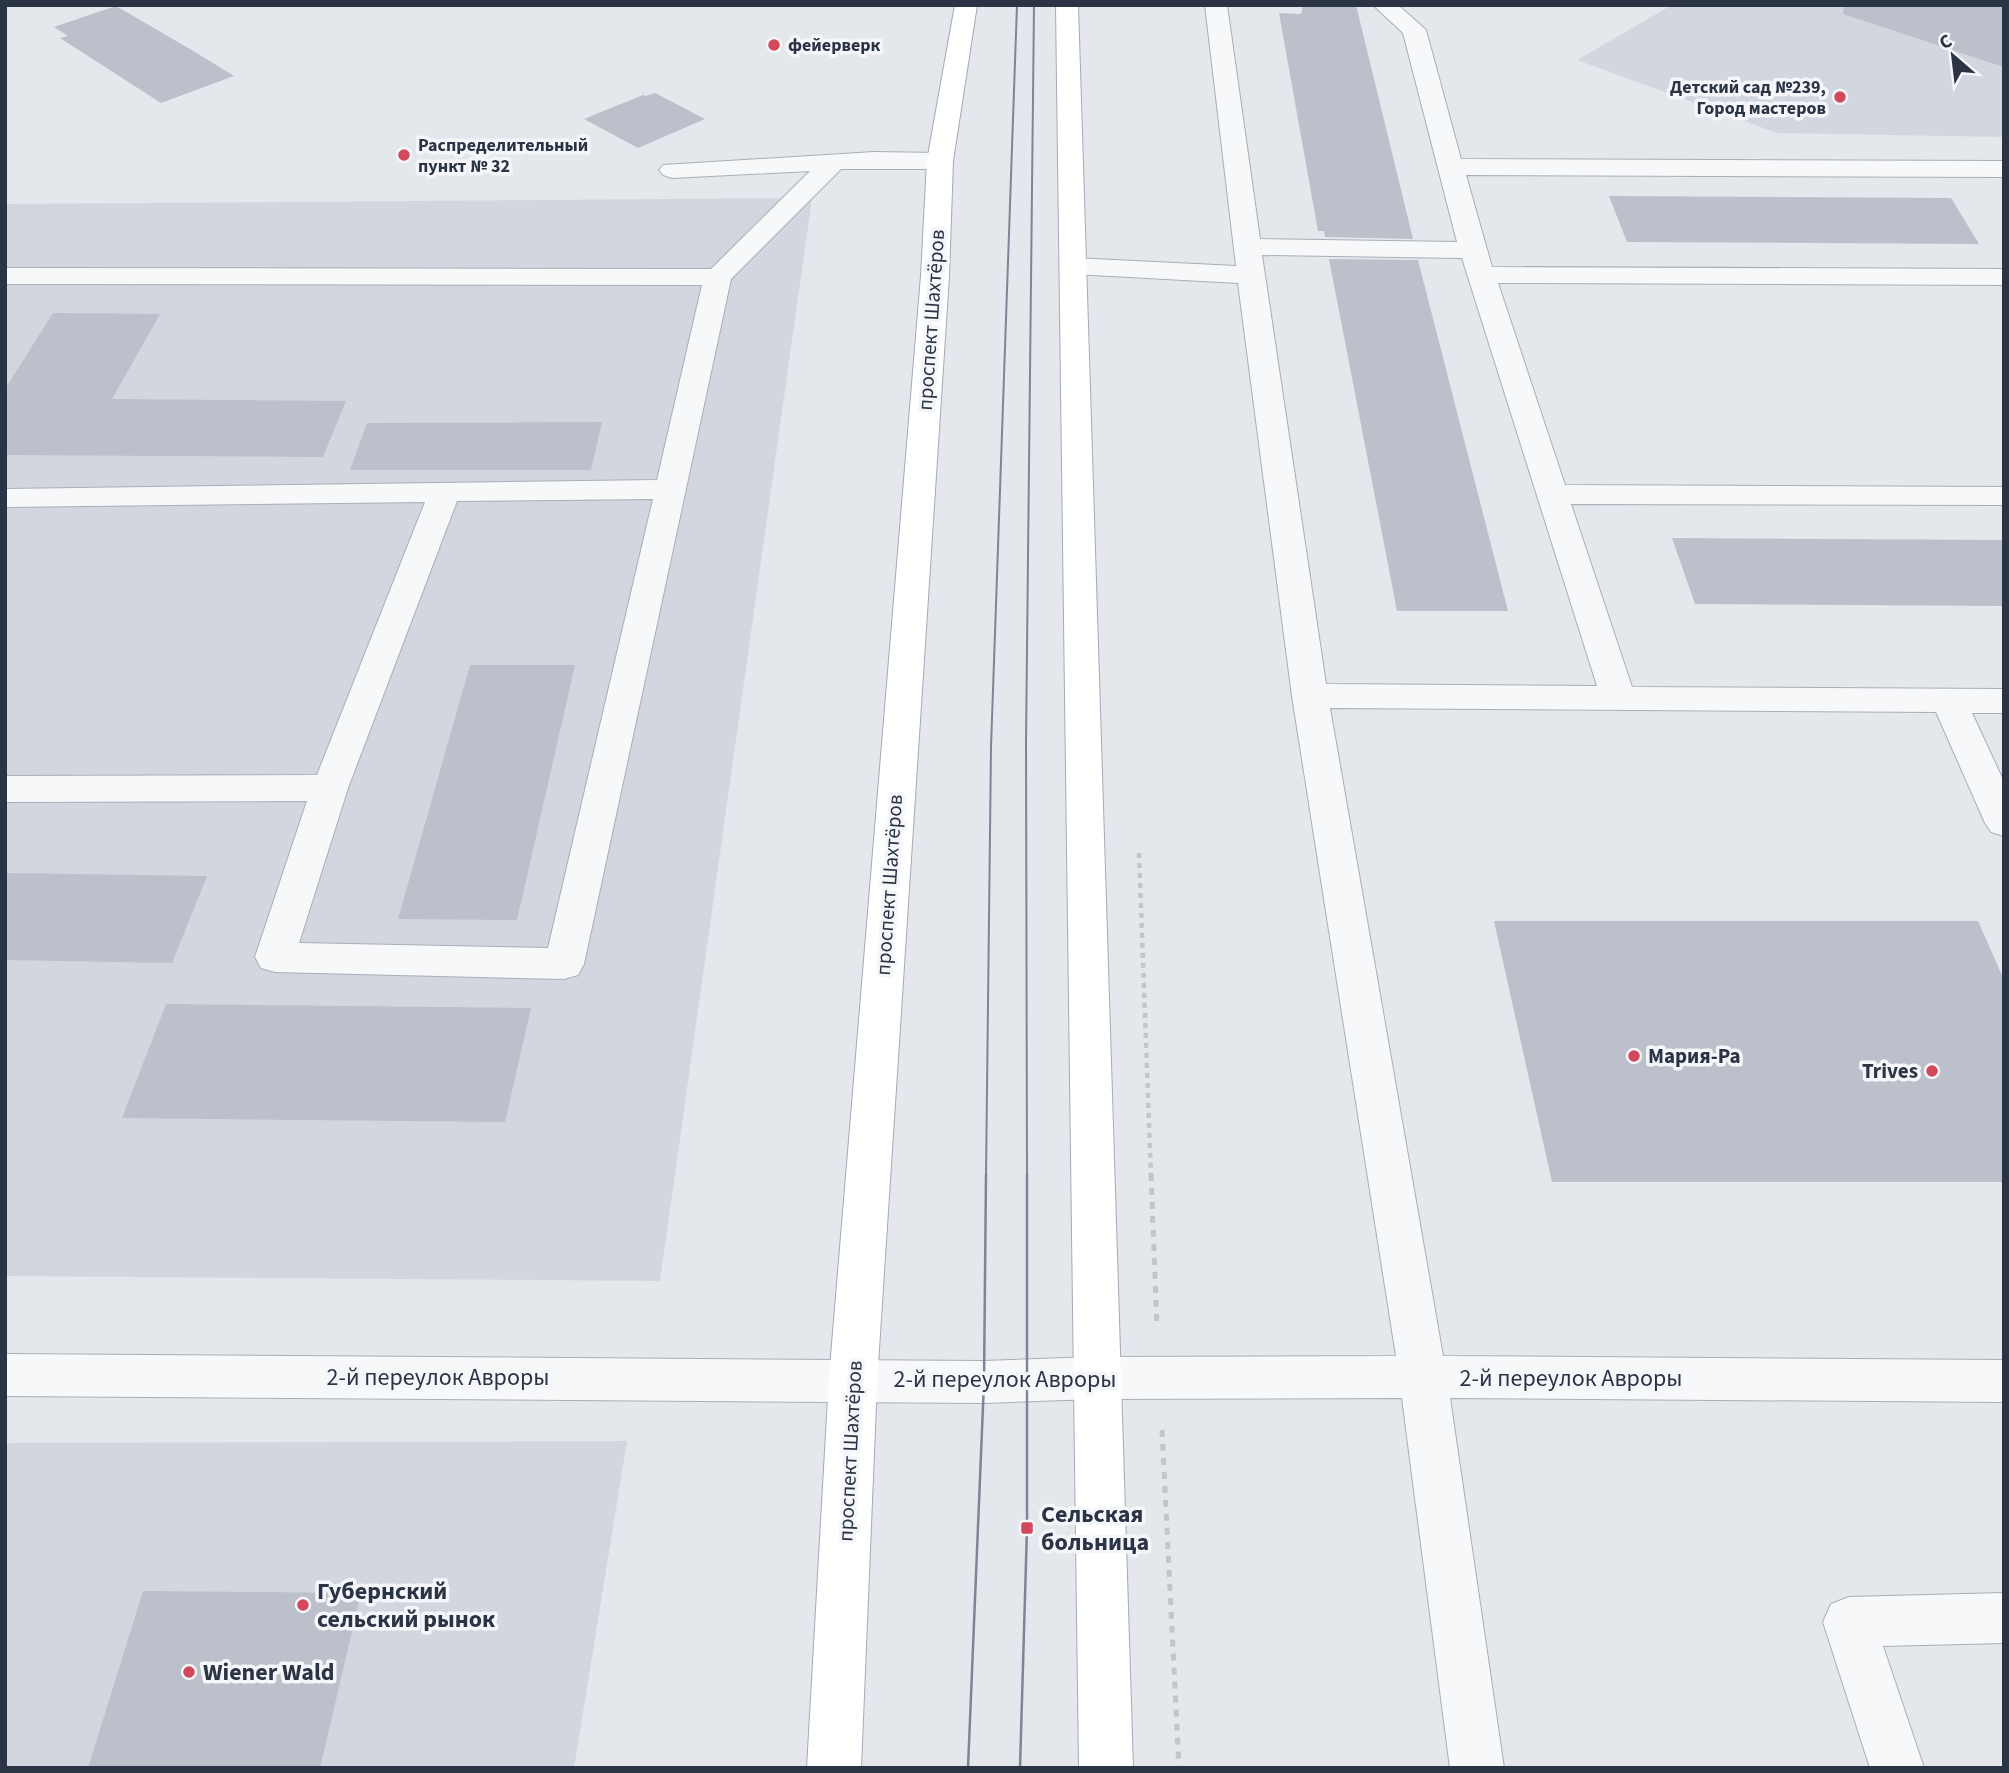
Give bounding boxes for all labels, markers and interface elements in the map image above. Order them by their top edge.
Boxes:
north arrow [1918,21,1988,91]
text: С [1935,28,1957,57]
place label: фейерверк [788,33,881,58]
marker: фейерверк [766,37,782,53]
place label: Детский сад №239, Город мастеров [1670,75,1826,121]
marker: Детский сад №239, Город мастеров [1832,89,1848,105]
place label: Распределительный пункт № 32 [418,133,588,179]
marker: Распределительный пункт № 32 [396,147,412,163]
street label: проспект Шахтёров [910,228,952,412]
street label: проспект Шахтёров [868,793,910,977]
place label: Мария-Ра [1648,1041,1741,1071]
marker: Мария-Ра [1626,1048,1642,1064]
place label: Trives [1862,1056,1918,1086]
marker: Trives [1924,1063,1940,1079]
street label: 2-й переулок Авроры [327,1360,549,1395]
street label: проспект Шахтёров [830,1360,870,1542]
street label: 2-й переулок Авроры [1460,1361,1682,1396]
street label: 2-й переулок Авроры [894,1362,1116,1397]
place label: Сельская больница [1041,1497,1149,1560]
marker: Сельская больница [1019,1520,1035,1536]
place label: Губернский сельский рынок [317,1574,496,1637]
marker: Губернский сельский рынок [295,1597,311,1613]
place label: Wiener Wald [203,1655,335,1690]
marker: Wiener Wald [181,1664,197,1680]

